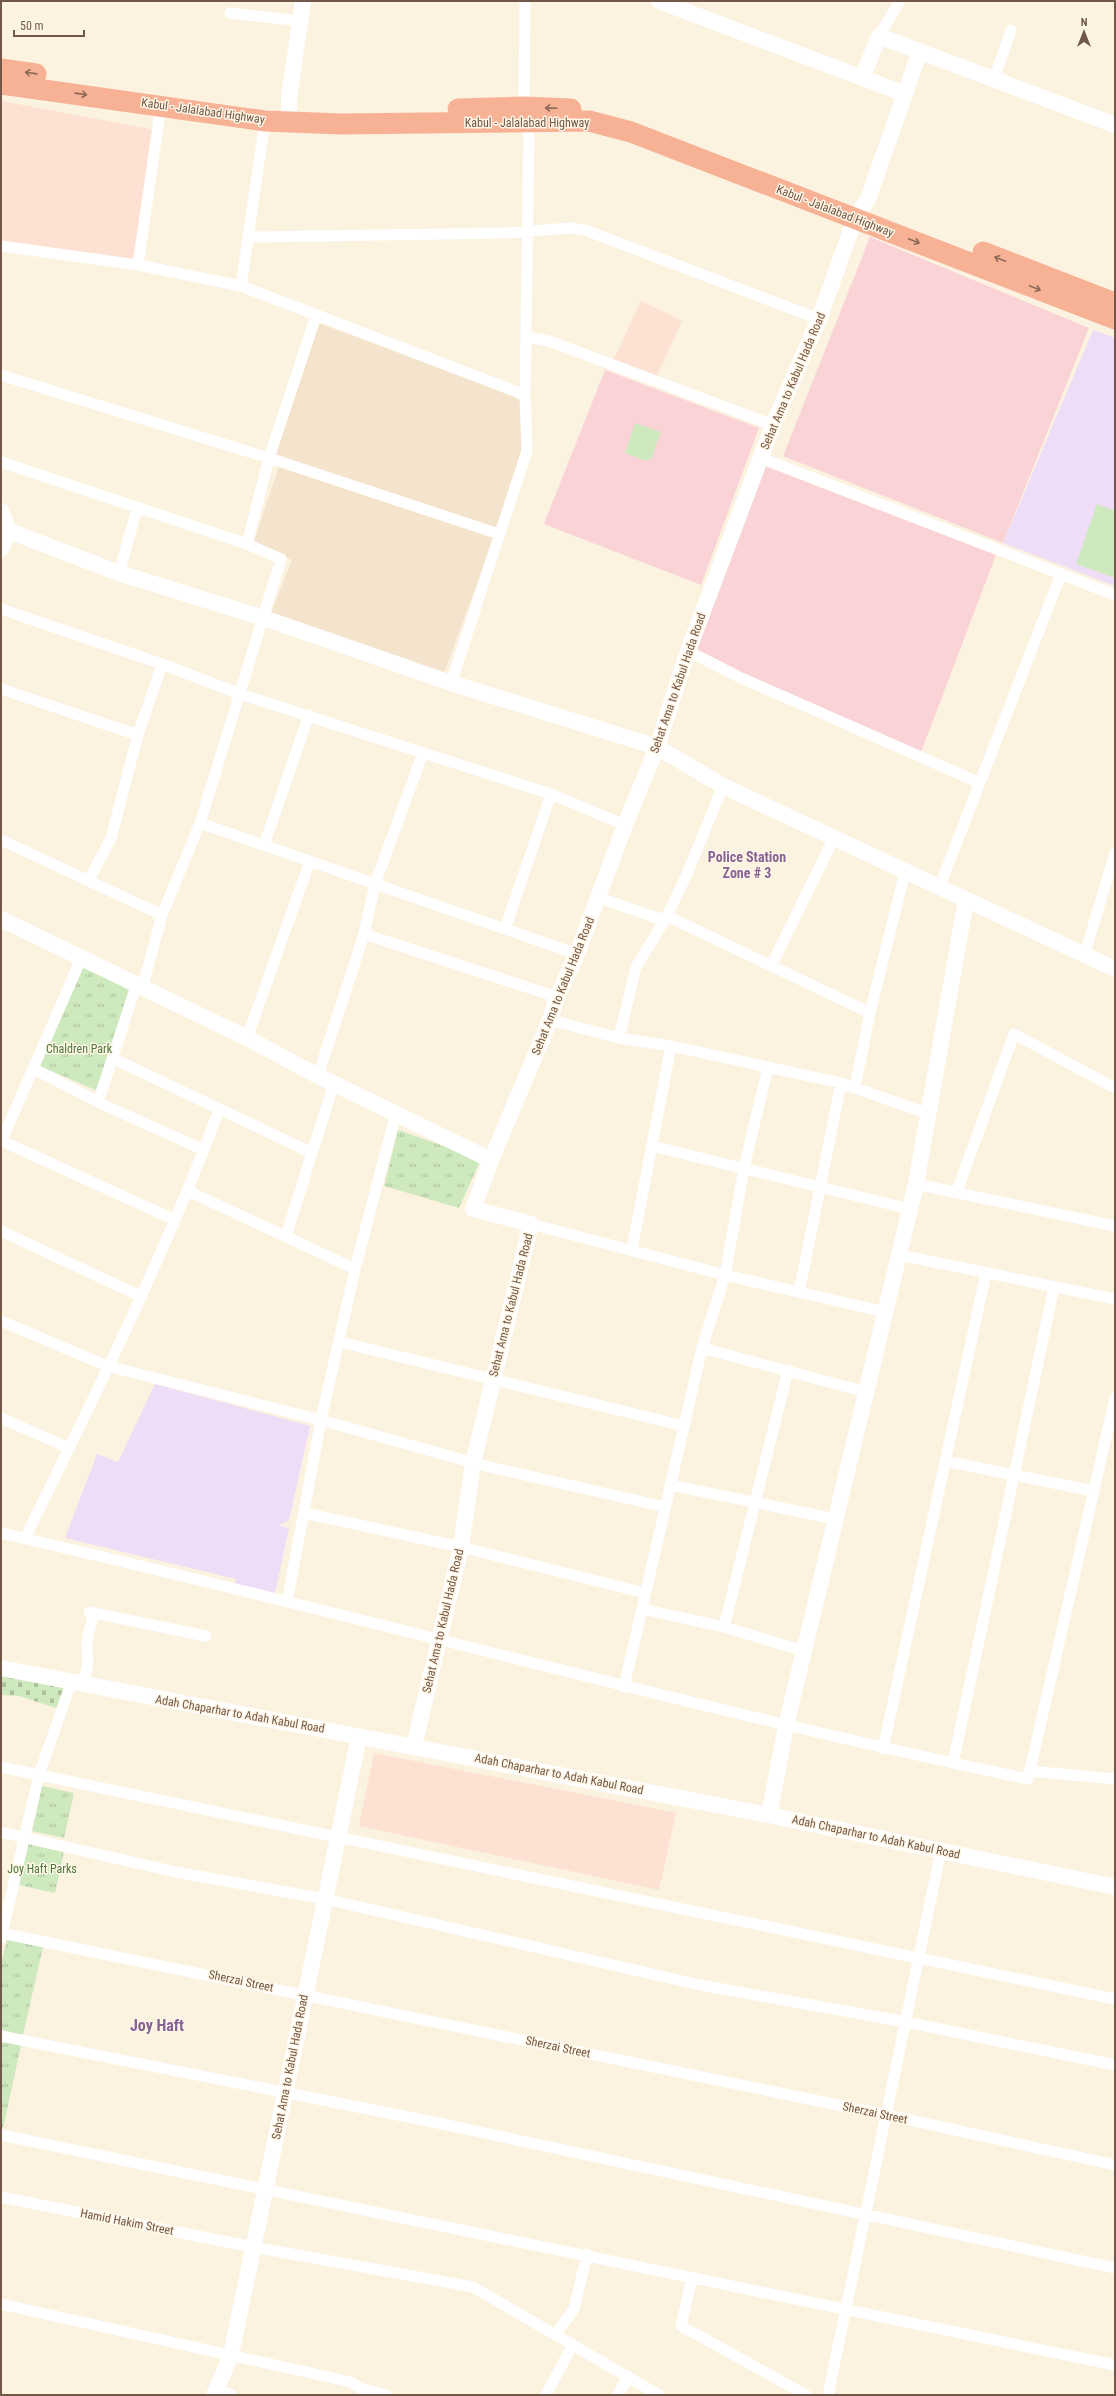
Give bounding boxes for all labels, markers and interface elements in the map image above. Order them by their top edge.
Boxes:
scale bar [14,12,84,38]
north arrow [1064,12,1104,52]
text: N [1081,16,1088,29]
text: 50 m [20,19,44,33]
one-way arrow [25,69,38,77]
one-way arrow [74,91,87,98]
street label: Kabul - Jalalabad Highway [140,95,266,127]
one-way arrow [545,105,558,112]
street label: Kabul - Jalalabad Highway [465,116,589,130]
street label: Kabul - Jalalabad Highway [774,182,896,240]
one-way arrow [907,238,919,246]
one-way arrow [995,254,1007,262]
one-way arrow [1029,285,1041,292]
street label: Sehat Ama to Kabul Hada Road [758,310,828,452]
street label: Sehat Ama to Kabul Hada Road [647,611,709,755]
district label: Police Station Zone # 3 [708,849,786,881]
street label: Sehat Ama to Kabul Hada Road [529,915,597,1057]
park label: Chaldren Park [46,1042,113,1056]
street label: Sehat Ama to Kabul Hada Road [486,1232,536,1378]
street label: Sehat Ama to Kabul Hada Road [420,1547,466,1694]
street label: Adah Chaparhar to Adah Kabul Road [154,1692,326,1736]
street label: Adah Chaparhar to Adah Kabul Road [473,1751,645,1797]
street label: Adah Chaparhar to Adah Kabul Road [791,1812,962,1862]
park label: Joy Haft Parks [7,1862,77,1876]
street label: Sherzai Street [207,1967,275,1995]
street label: Sehat Ama to Kabul Hada Road [269,1993,311,2141]
district label: Joy Haft [130,2016,184,2035]
street label: Sherzai Street [524,2033,592,2061]
street label: Sherzai Street [841,2099,909,2127]
street label: Hamid Hakim Street [79,2206,175,2238]

